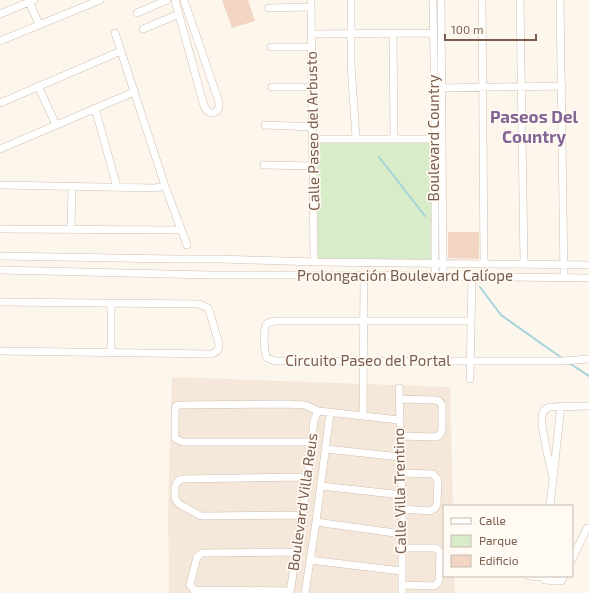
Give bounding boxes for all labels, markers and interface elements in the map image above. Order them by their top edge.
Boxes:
scale bar [445,16,536,42]
text: 100 m [451,22,483,36]
street label: Calle Paseo del Arbusto [302,51,322,211]
street label: Boulevard Country [424,75,442,201]
district label: Paseos Del Country [490,106,579,147]
street label: Prolongación Boulevard Calíope [297,266,513,284]
street label: Circuito Paseo del Portal [285,351,451,369]
street label: Calle Villa Trentino [389,428,409,554]
street label: Boulevard Villa Reus [283,432,321,572]
legend [443,505,573,577]
text: Calle [479,513,506,527]
text: Parque [479,533,517,547]
text: Edificio [479,553,519,567]

